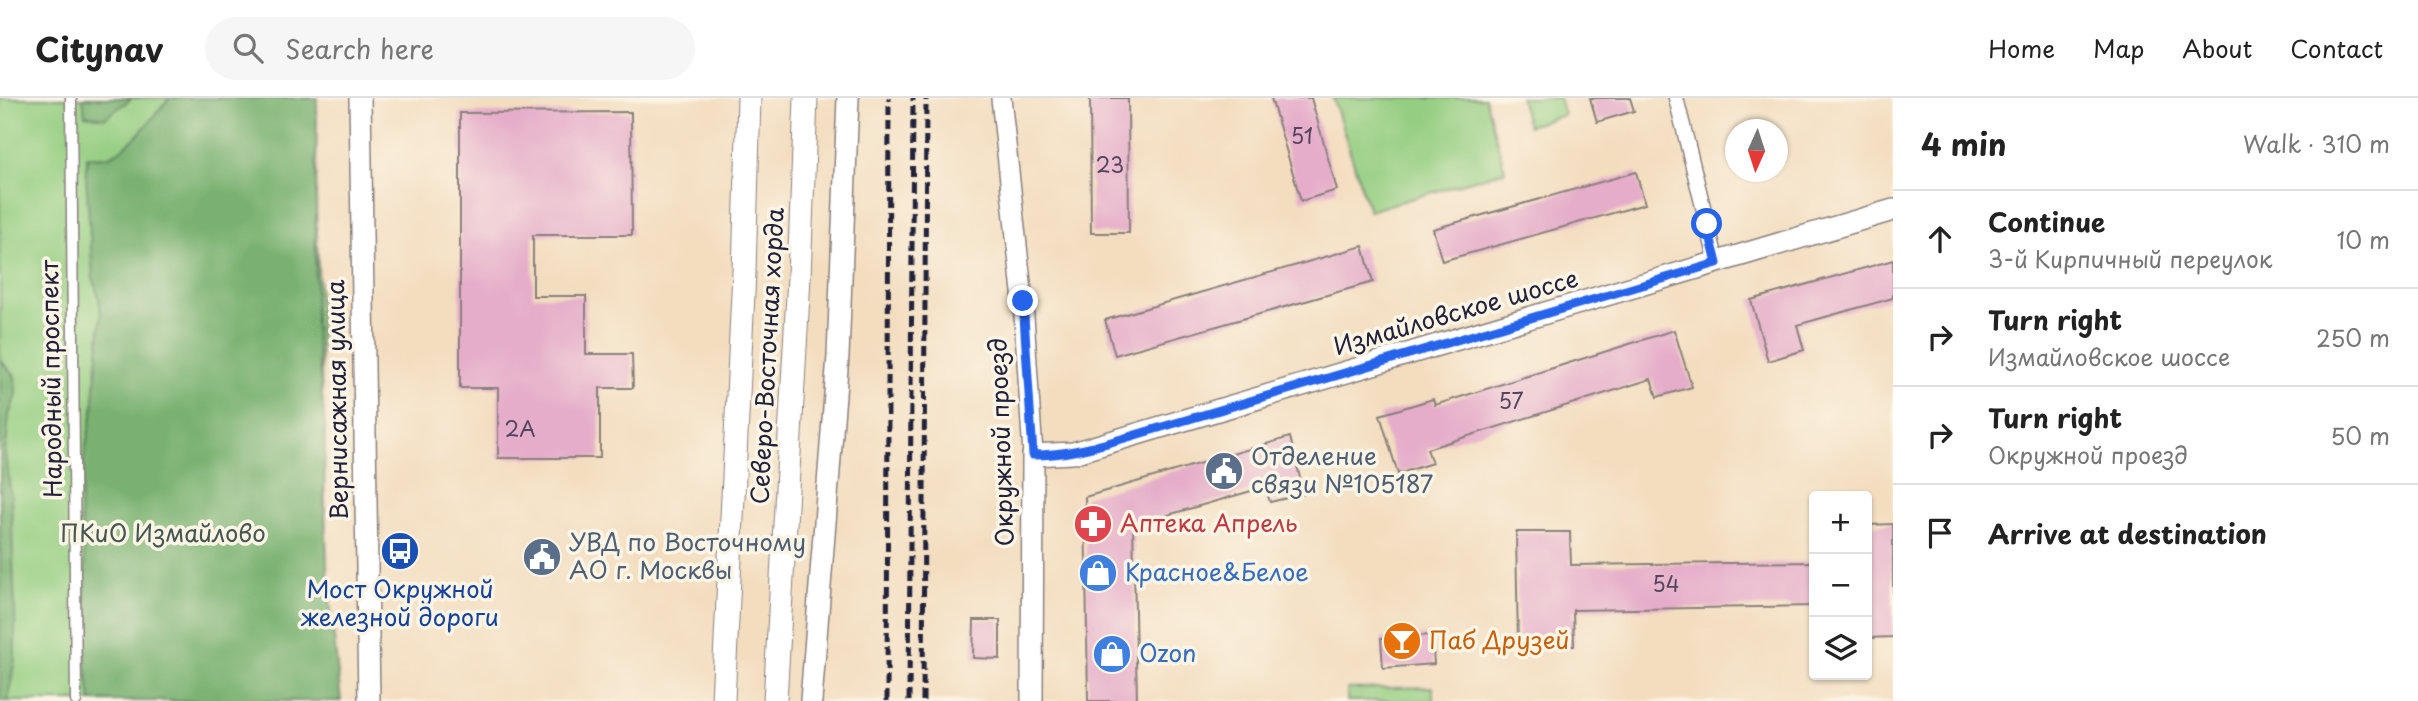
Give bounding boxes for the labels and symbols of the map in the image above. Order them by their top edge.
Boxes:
house number: 51 [1291,119,1313,151]
north arrow [1725,119,1788,182]
house number: 23 [1096,148,1124,180]
street label: Северо-Восточная хорда [740,207,792,505]
route start [1691,208,1722,239]
street label: Народный проспект [30,259,70,498]
street label: Измайловское шоссе [1329,259,1582,363]
street label: Вернисажная улица [316,280,356,520]
route end [1007,285,1038,316]
street label: Окружной проезд [978,337,1022,547]
house number: 57 [1498,384,1524,416]
house number: 2А [505,412,535,444]
place label: Отделение связи №105187 [1251,437,1433,501]
public building icon: Отделение связи №105187 [1203,450,1245,492]
pharmacy icon: Аптека Апрель [1072,503,1114,545]
place label: Аптека Апрель [1120,504,1298,540]
park label: ПКиО Измайлово [60,514,266,550]
place label: УВД по Восточному АО г. Москвы [569,523,806,587]
bus stop icon: Мост Окружной железной дороги [379,530,421,572]
public building icon: УВД по Восточному АО г. Москвы [521,536,563,578]
shop icon: Красное&Белое [1077,552,1119,594]
place label: Красное&Белое [1125,553,1309,589]
house number: 54 [1652,567,1680,599]
place label: Мост Окружной железной дороги [300,570,499,634]
bar icon: Паб Друзей [1381,620,1423,662]
place label: Паб Друзей [1429,621,1570,657]
shop icon: Ozon [1091,633,1133,675]
place label: Ozon [1139,634,1196,670]

